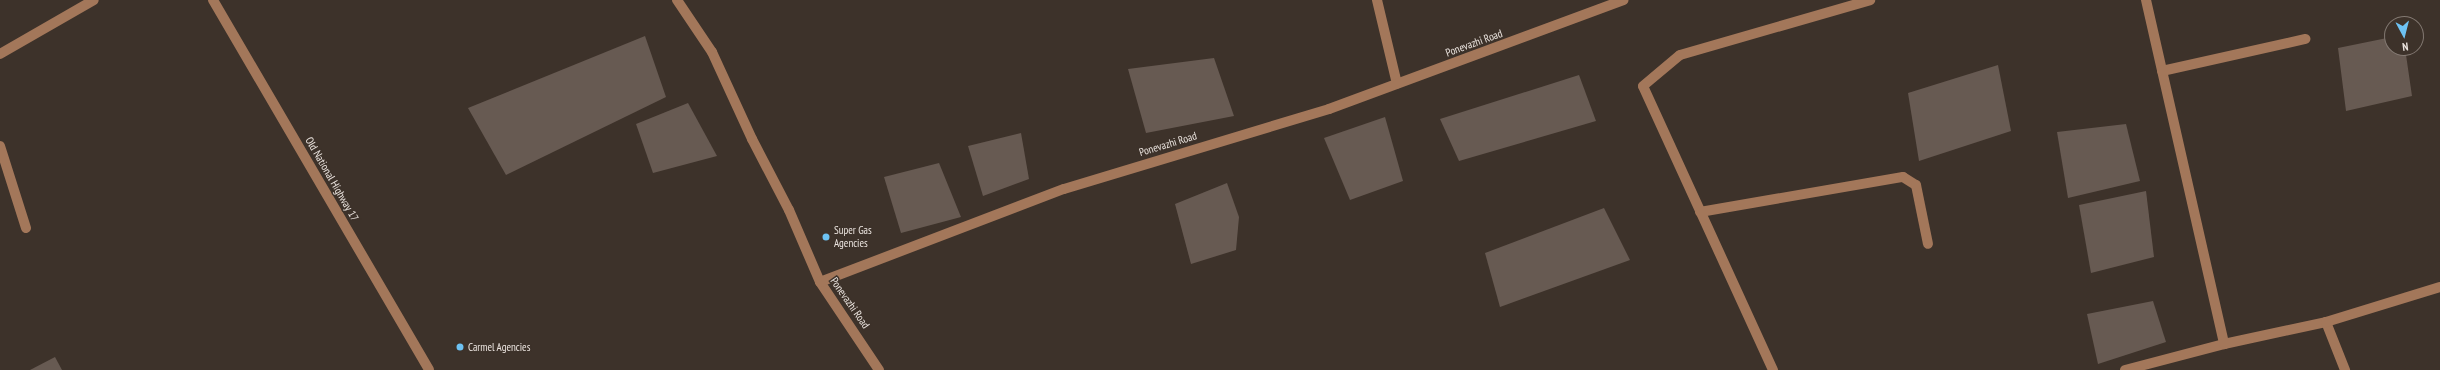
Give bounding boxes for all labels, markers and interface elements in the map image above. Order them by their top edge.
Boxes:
north arrow [2384,16,2424,56]
street label: Ponevazhi Road [1444,27,1504,59]
text: N [2402,40,2409,54]
street label: Ponevazhi Road [1138,129,1198,159]
street label: Old National Highway 17 [302,134,362,224]
place label: Super Gas Agencies [834,224,872,250]
marker: Super Gas Agencies [821,232,831,242]
street label: Ponevazhi Road [828,275,872,331]
place label: Carmel Agencies [468,340,531,354]
marker: Carmel Agencies [455,342,465,352]

